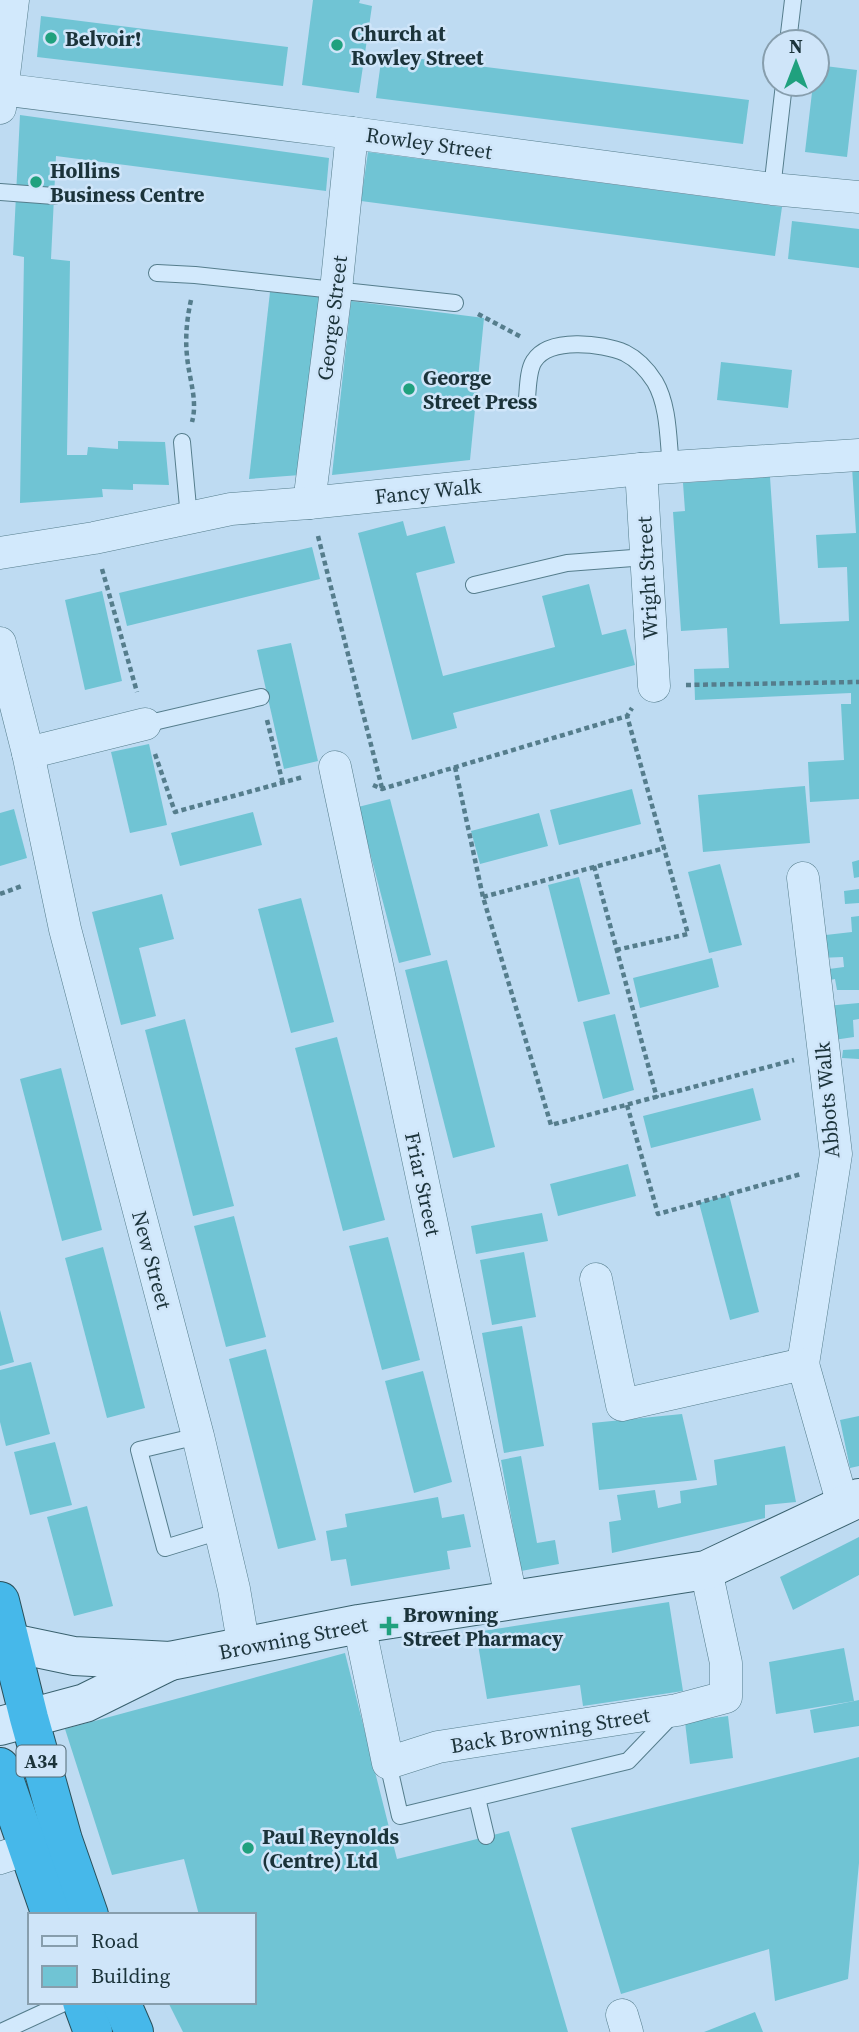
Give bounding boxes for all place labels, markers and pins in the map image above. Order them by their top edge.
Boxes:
place label: Church at Rowley Street [351,19,484,72]
place label: Belvoir! [65,24,142,53]
marker: Belvoir! [43,30,59,46]
marker: Church at Rowley Street [329,37,345,53]
place label: Hollins Business Centre [50,156,205,209]
marker: Hollins Business Centre [28,174,44,190]
place label: George Street Press [423,363,538,416]
marker: George Street Press [401,381,417,397]
place label: Browning Street Pharmacy [403,1600,564,1653]
marker: Browning Street Pharmacy [381,1618,397,1634]
place label: Paul Reynolds (Centre) Ltd [262,1822,400,1875]
marker: Paul Reynolds (Centre) Ltd [240,1840,256,1856]

